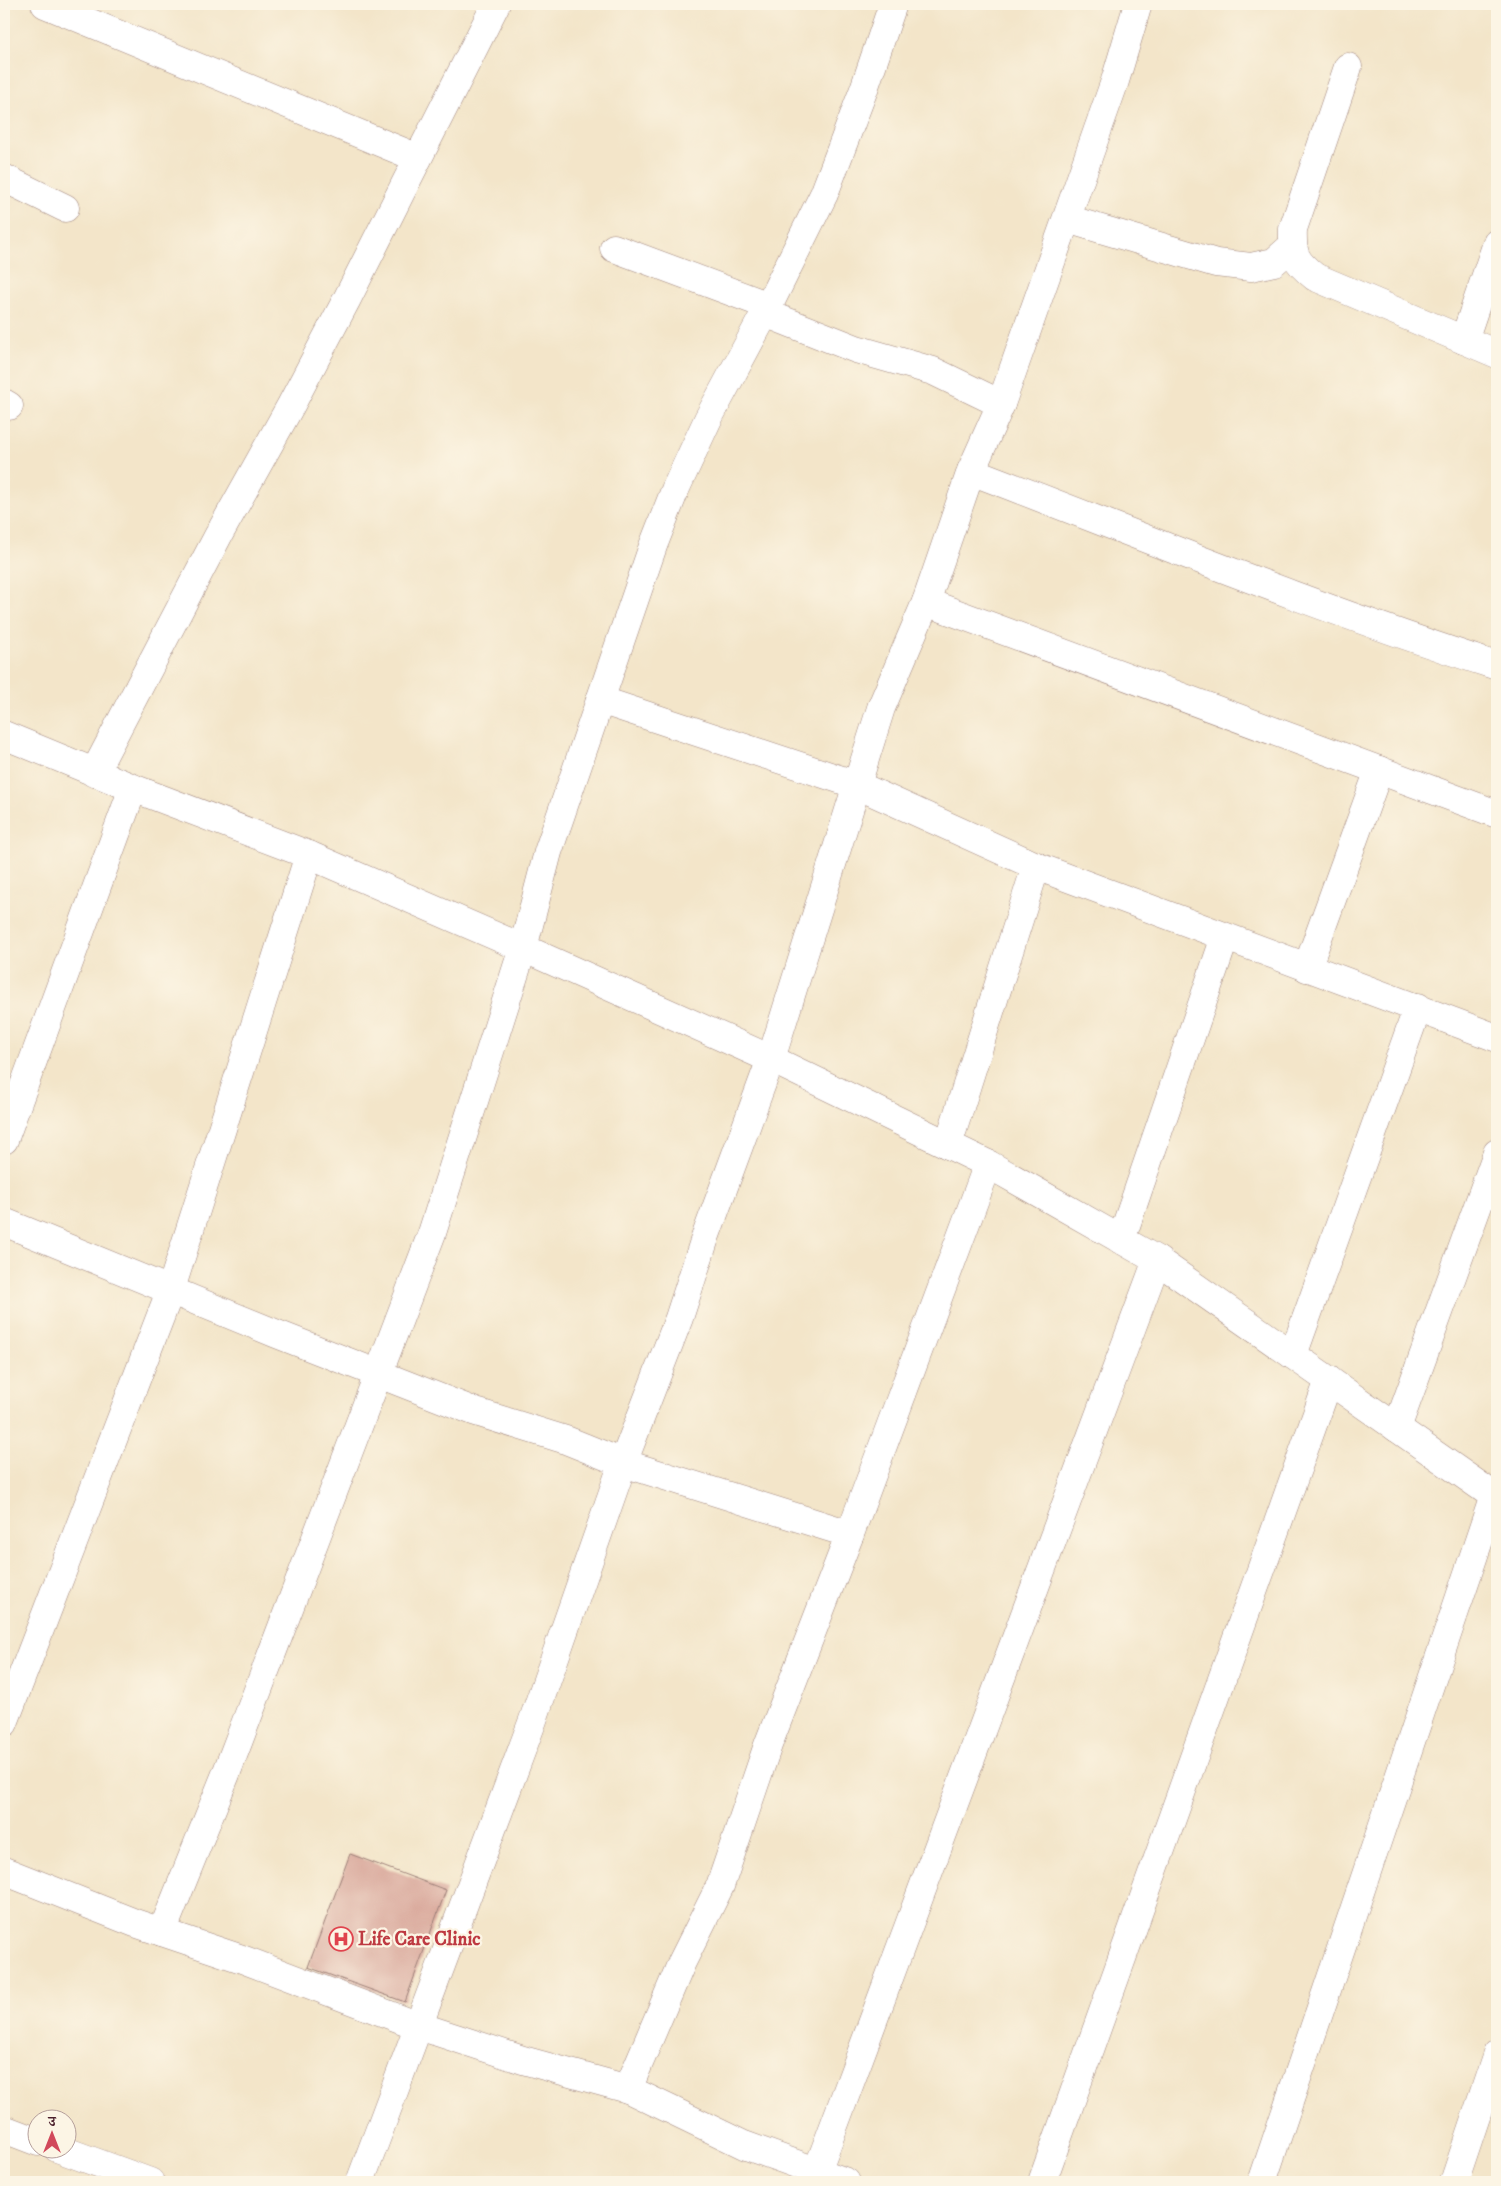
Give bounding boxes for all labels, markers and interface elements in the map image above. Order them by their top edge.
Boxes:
hospital icon: Life Care Clinic [328,1926,354,1952]
place label: Life Care Clinic [358,1928,480,1951]
north arrow [28,2108,78,2158]
text: उ [47,2113,56,2131]

